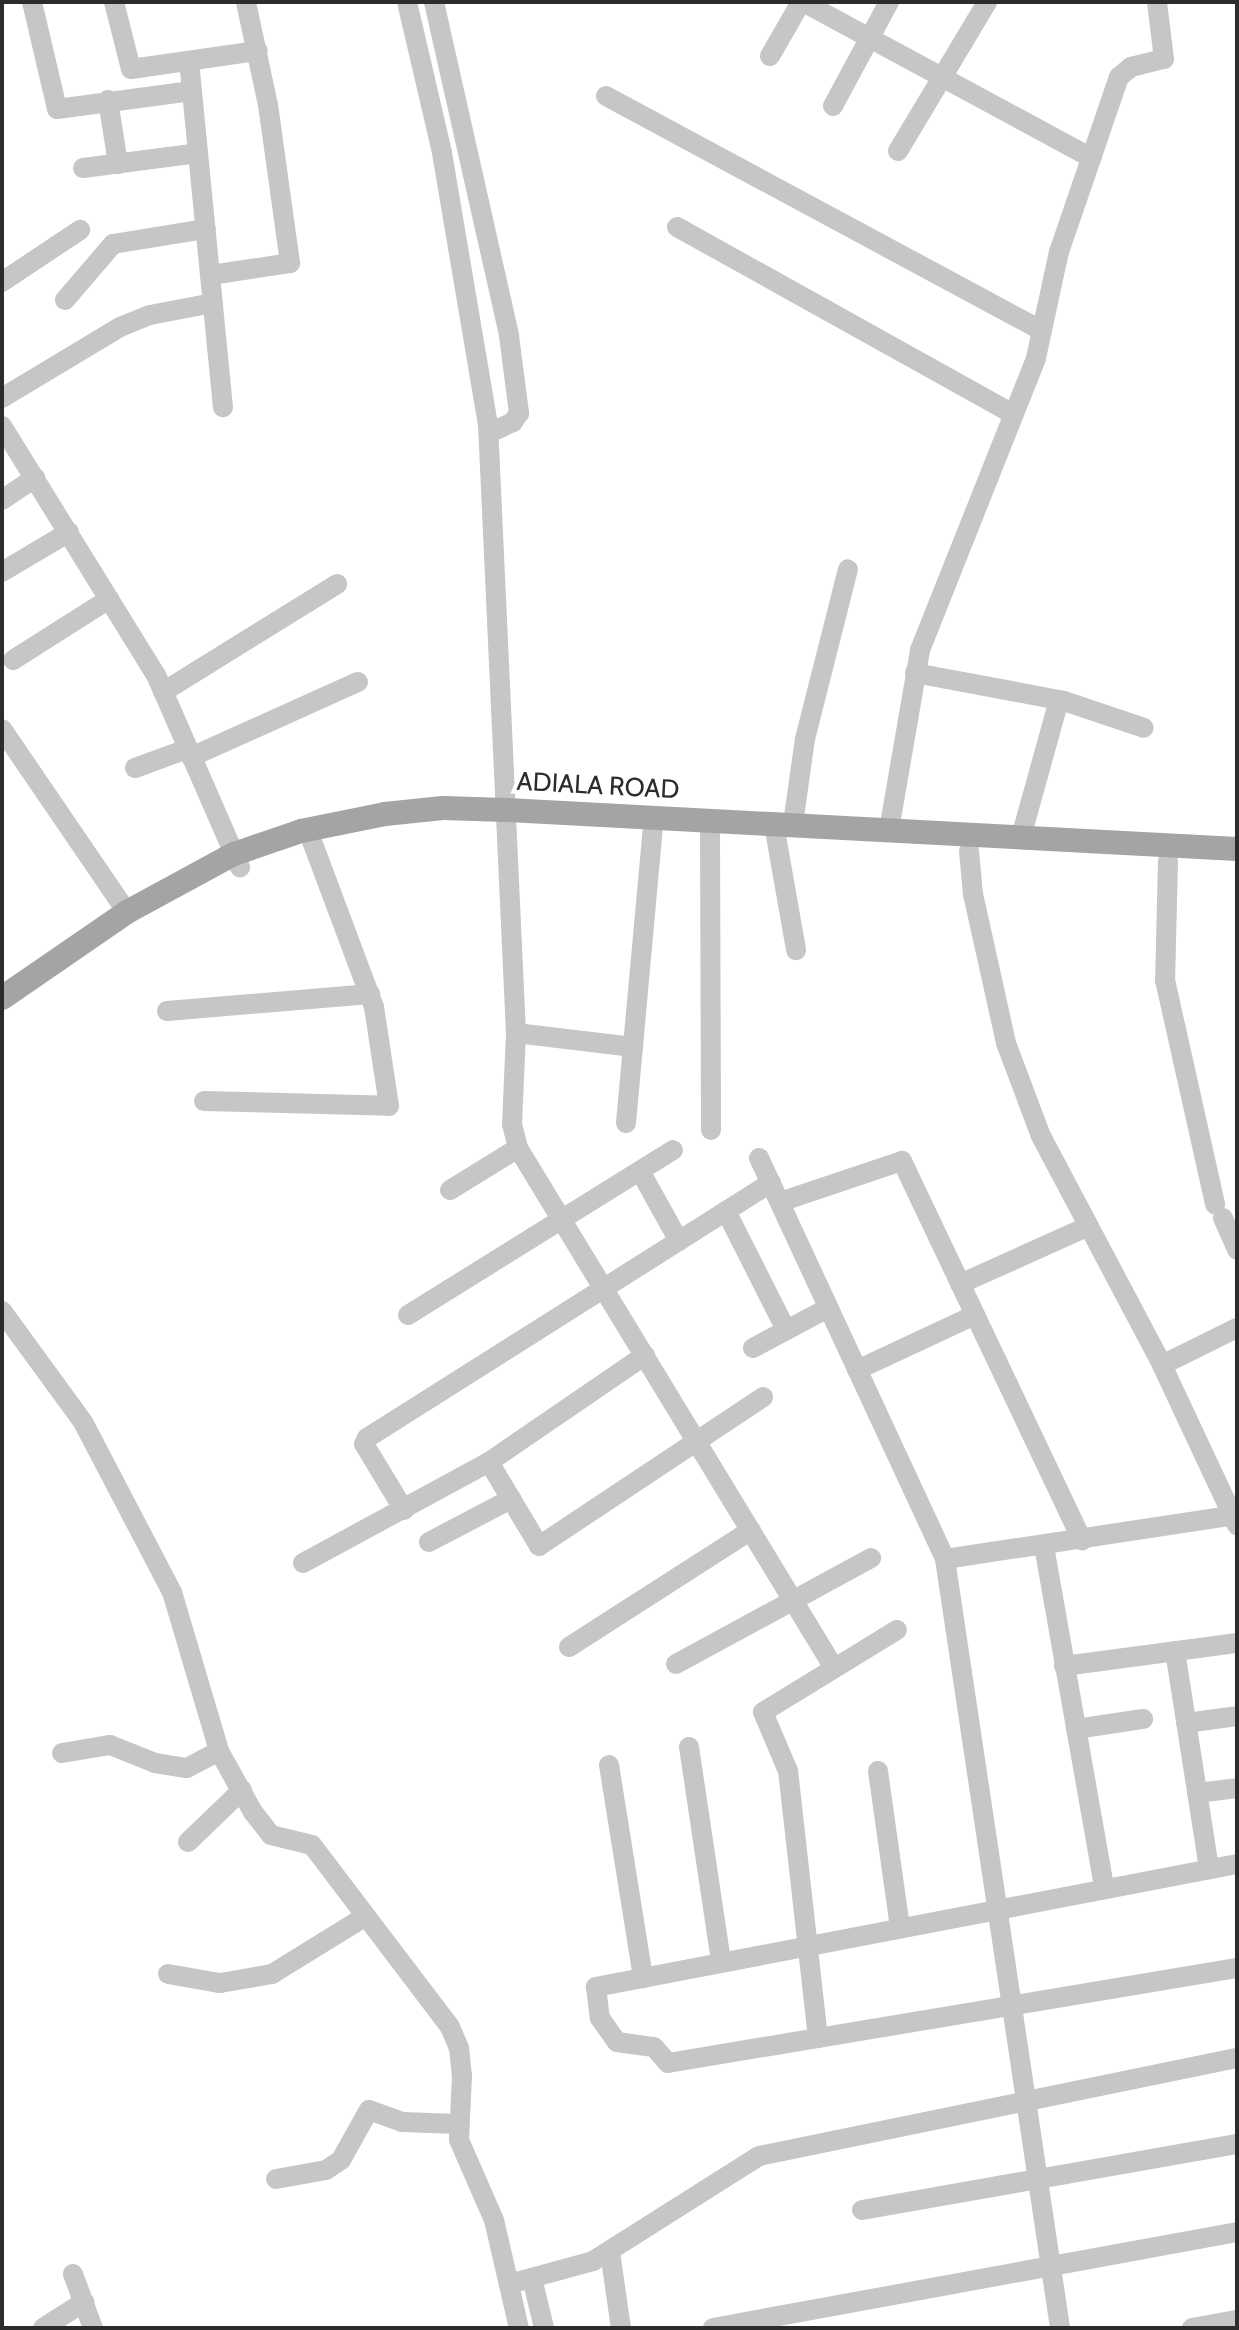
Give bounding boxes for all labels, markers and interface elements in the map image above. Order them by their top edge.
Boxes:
street label: ADIALA ROAD [516,766,680,806]

